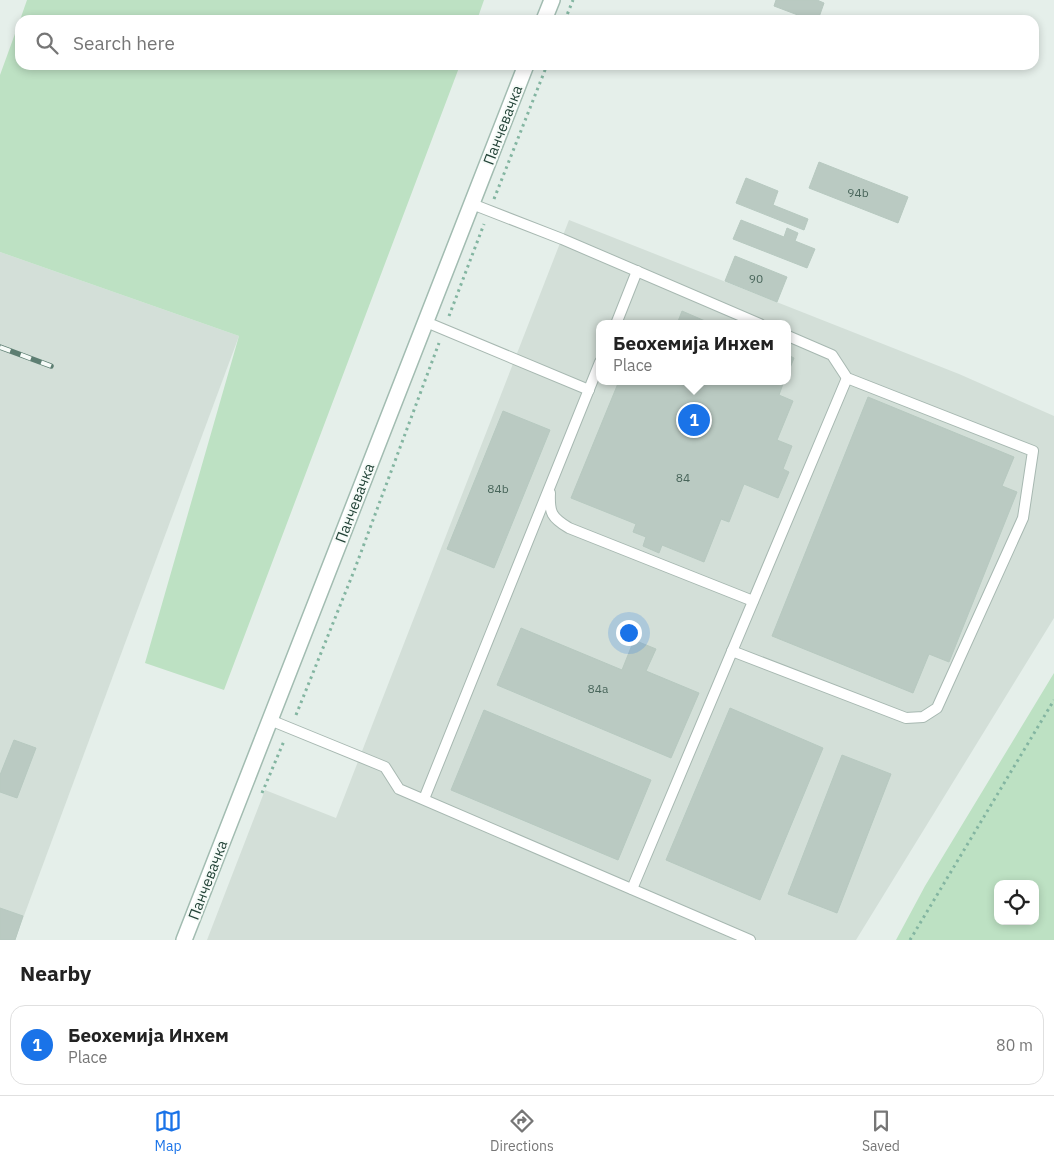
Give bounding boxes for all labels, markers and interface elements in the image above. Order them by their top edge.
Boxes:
search box [15,15,1039,70]
icon: search [33,29,61,57]
text: Search here [73,31,175,55]
street label: Панчевачка [479,82,526,167]
house number: 94b [847,185,869,200]
house number: 90 [749,271,763,286]
popup [596,320,791,385]
text: Беохемија Инхем [613,331,774,355]
text: Place [613,355,652,375]
pin: 1 [678,401,710,439]
street label: Панчевачка [331,460,378,545]
house number: 84 [676,470,690,485]
house number: 84b [487,481,509,496]
your location [616,620,642,646]
house number: 84a [588,681,609,696]
street label: Панчевачка [184,837,231,922]
map controls [994,880,1039,925]
button: locate [994,880,1039,925]
text: Nearby [20,959,91,987]
text: Беохемија Инхем [68,1023,229,1047]
text: 1 [32,1035,42,1055]
text: 80 m [996,1035,1033,1055]
text: Place [68,1047,107,1067]
tab: Map [154,1107,182,1155]
tab: Directions [490,1107,554,1155]
tab: Saved [862,1107,900,1155]

